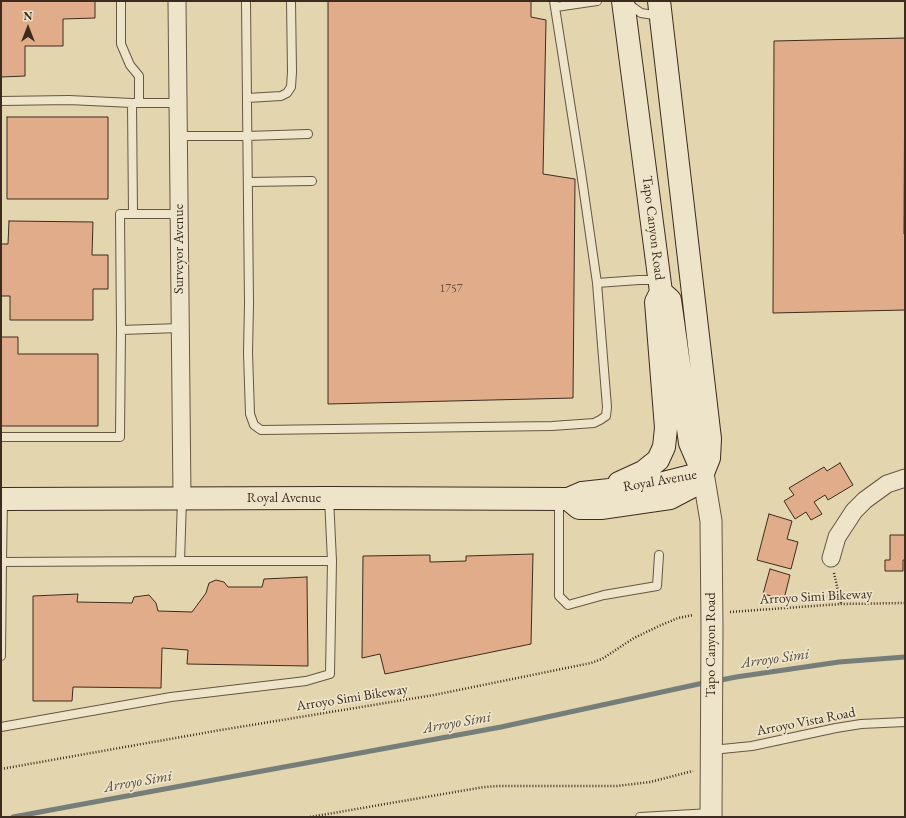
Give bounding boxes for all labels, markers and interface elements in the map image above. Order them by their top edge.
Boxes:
north arrow [8,8,48,48]
text: N [24,9,32,23]
street label: Tapo Canyon Road [638,175,668,281]
street label: Surveyor Avenue [171,204,187,294]
house number: 1757 [439,282,463,296]
street label: Royal Avenue [622,466,698,496]
street label: Royal Avenue [247,490,321,506]
street label: Arroyo Simi Bikeway [759,586,873,608]
street label: Tapo Canyon Road [703,592,719,698]
water label: Arroyo Simi [740,645,810,673]
street label: Arroyo Simi Bikeway [295,681,409,715]
street label: Arroyo Vista Road [755,704,857,740]
water label: Arroyo Simi [422,708,492,738]
water label: Arroyo Simi [103,767,173,797]

